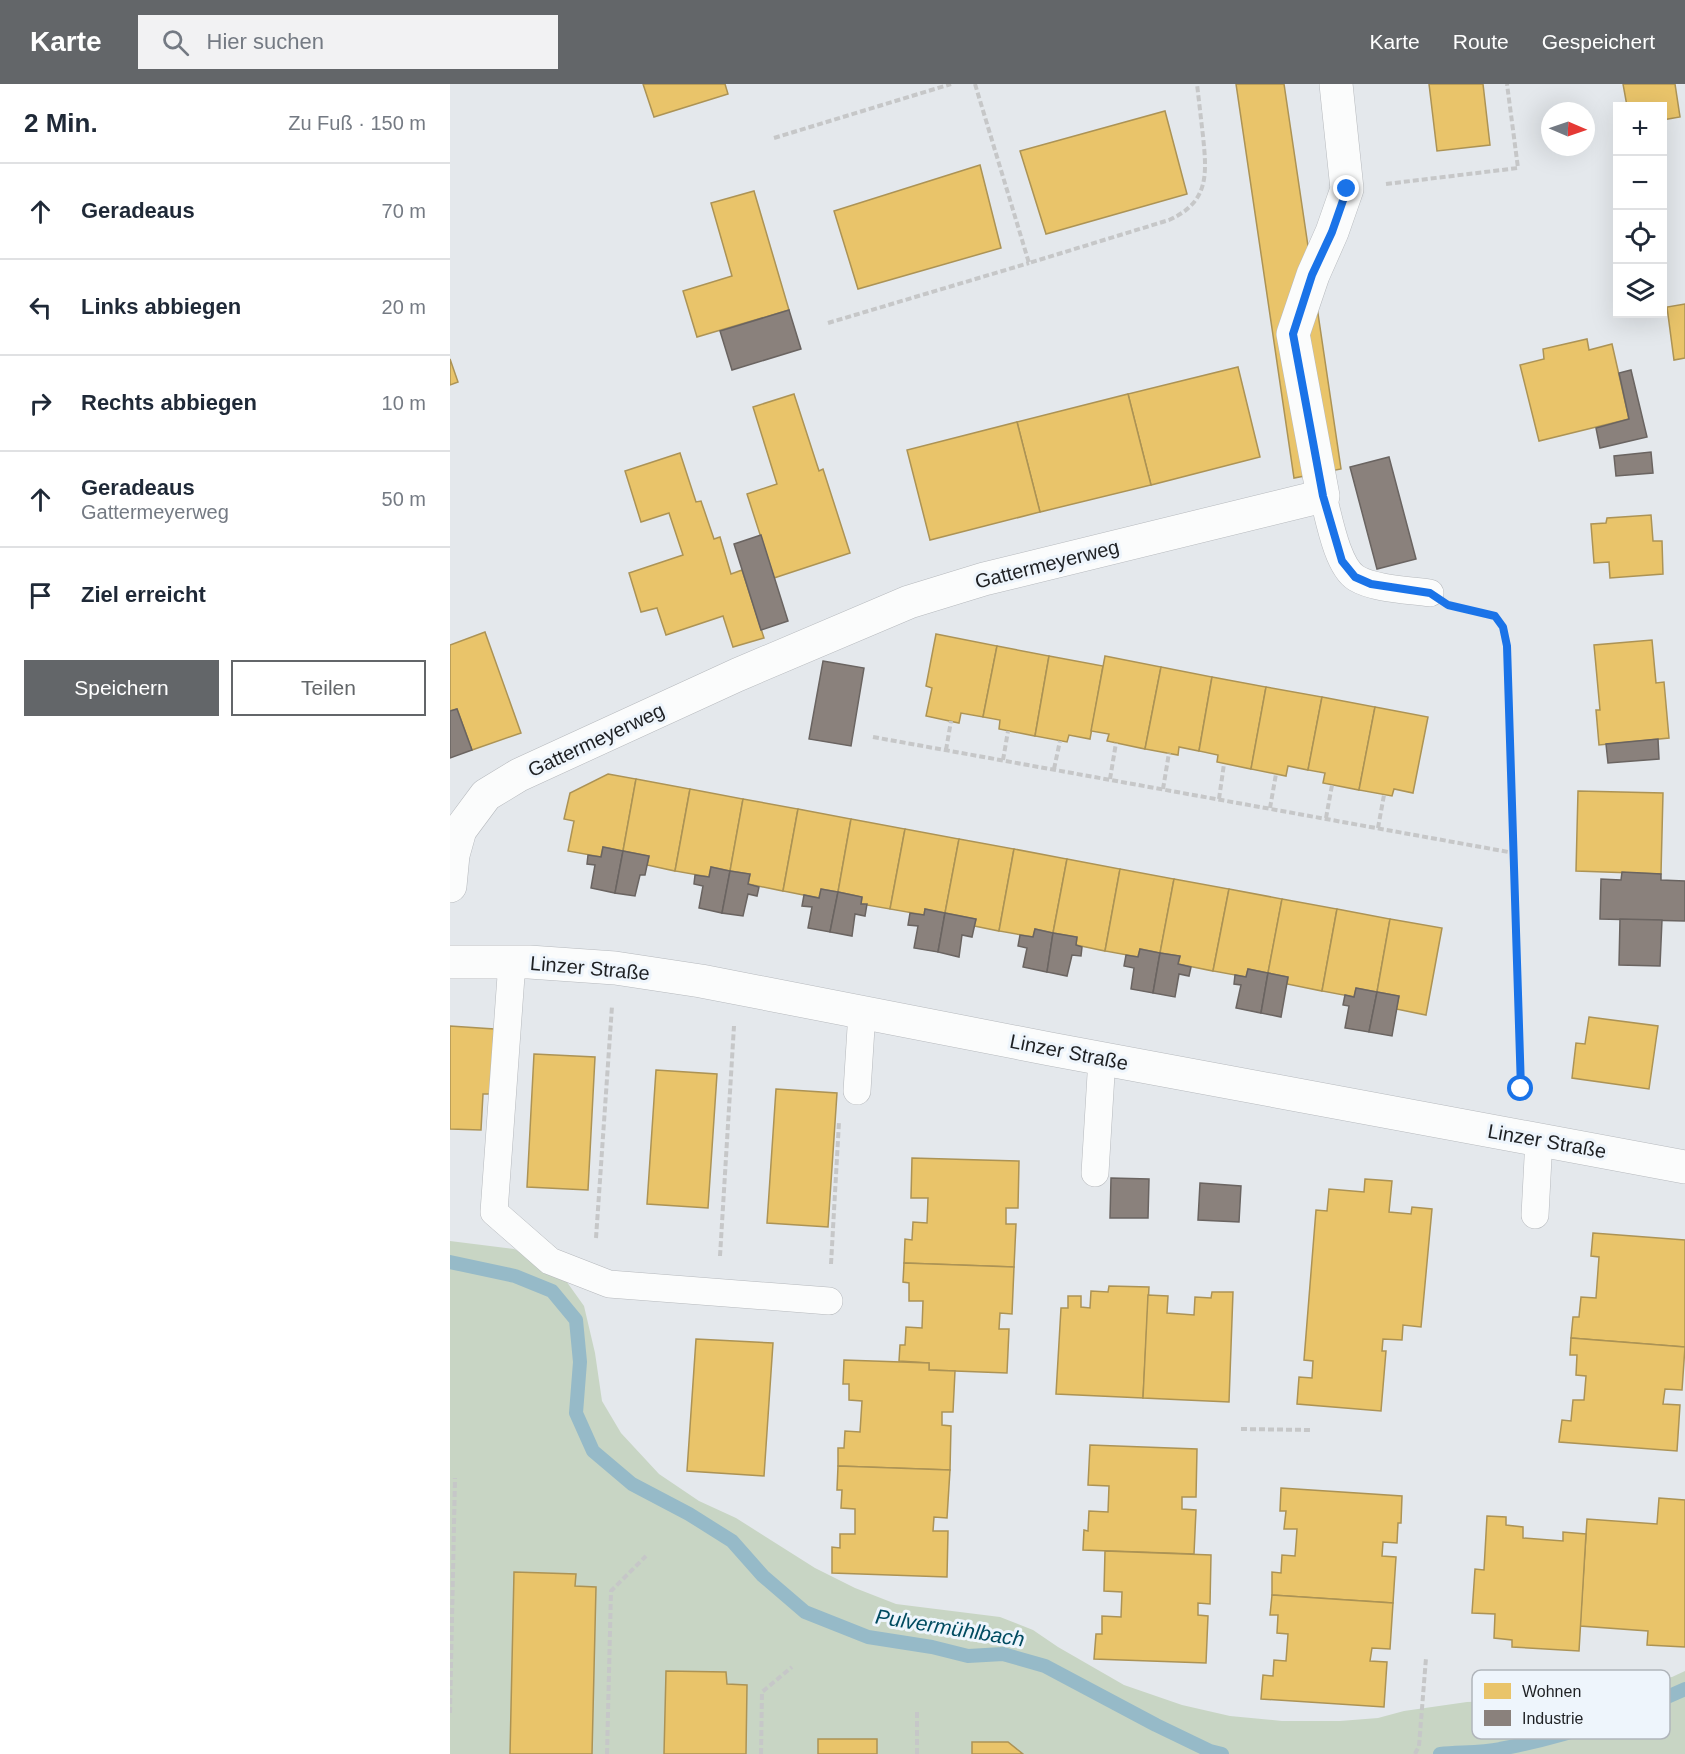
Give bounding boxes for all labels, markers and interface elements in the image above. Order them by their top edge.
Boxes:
search box [138,15,558,69]
text: Karte [30,26,102,57]
icon: search [159,26,192,59]
text: Hier suchen [207,29,324,54]
text: Karte [1370,30,1420,53]
text: Route [1453,30,1509,53]
text: Gespeichert [1542,30,1655,53]
north arrow [1541,102,1595,156]
map controls [1613,102,1667,318]
button: + [1613,102,1667,156]
text: 2 Min. [24,108,98,138]
text: Zu Fuß · 150 m [288,112,426,134]
button: − [1613,156,1667,210]
route end [1333,175,1359,201]
icon: ahead [24,195,57,228]
text: Geradeaus [81,198,195,223]
text: 70 m [382,200,426,222]
button: locate [1613,210,1667,264]
button: layers [1613,264,1667,318]
icon: left [24,291,57,324]
text: Links abbiegen [81,294,241,319]
text: 20 m [382,296,426,318]
icon: right [24,387,57,420]
text: Rechts abbiegen [81,390,257,415]
text: 10 m [382,392,426,414]
text: Geradeaus [81,475,195,500]
icon: ahead [24,483,57,516]
text: 50 m [382,488,426,510]
text: Gattermeyerweg [81,501,229,523]
street label: Gattermeyerweg [973,535,1121,593]
icon: arrive [24,579,57,612]
text: Ziel erreicht [81,582,206,607]
button: Speichern [24,660,219,716]
button: Teilen [231,660,426,716]
street label: Gattermeyerweg [524,699,668,781]
street label: Linzer Straße [529,952,651,984]
street label: Linzer Straße [1008,1030,1130,1074]
route start [1507,1075,1533,1101]
street label: Linzer Straße [1486,1120,1608,1162]
water label: Pulvermühlbach [874,1604,1026,1651]
legend [1472,1670,1670,1739]
text: Wohnen [1522,1683,1581,1700]
text: Industrie [1522,1710,1583,1727]

